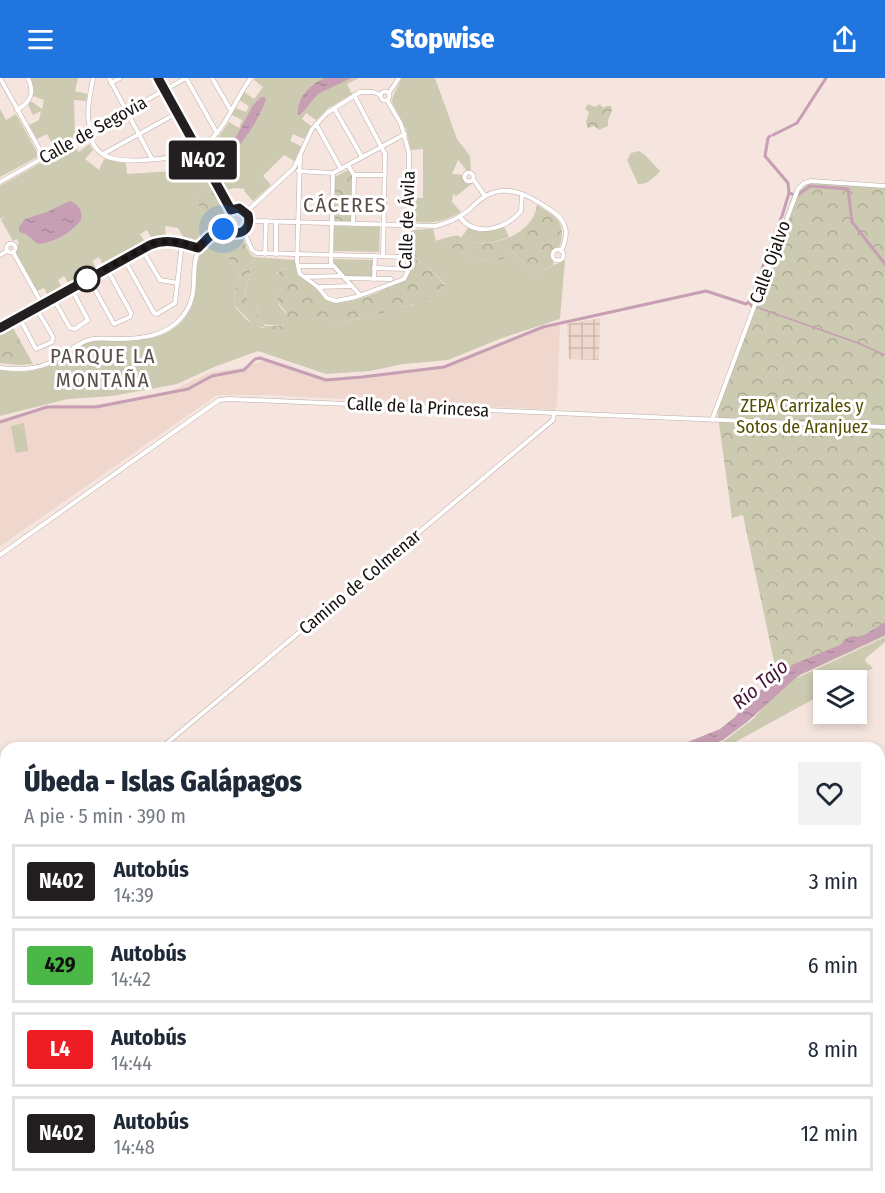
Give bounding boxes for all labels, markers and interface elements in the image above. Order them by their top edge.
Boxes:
icon: menu [24,23,57,56]
text: Stopwise [390,23,495,55]
icon: share [828,23,861,56]
street label: Calle de Segovia [35,91,151,169]
line badge: N402 [161,140,245,179]
text: N402 [181,147,225,173]
street label: Calle de Ávila [393,170,420,270]
district label: CÁCERES [303,192,387,218]
your location [208,214,238,244]
street label: Calle Ojalvo [745,218,795,306]
unlabelled marker [74,266,100,292]
district label: PARQUE LA MONTAÑA [50,343,156,393]
street label: Calle de la Princesa [346,392,490,422]
park label: ZEPA Carrizales y Sotos de Aranjuez [736,395,868,438]
street label: Camino de Colmenar [295,524,426,639]
water label: Río Tajo [727,654,793,714]
map controls [813,670,867,724]
button: layers [813,670,867,724]
button: heart [798,762,861,825]
text: Úbeda - Islas Galápagos [24,765,302,798]
text: A pie · 5 min · 390 m [24,804,186,828]
text: Autobús [113,856,189,883]
text: N402 [39,868,83,894]
text: 3 min [809,868,858,895]
text: 14:39 [113,883,154,907]
text: Autobús [111,940,186,967]
text: 429 [44,952,76,978]
text: 6 min [808,952,858,979]
text: 14:42 [111,967,151,991]
text: Autobús [111,1024,186,1051]
text: L4 [50,1036,70,1062]
text: 8 min [808,1036,858,1063]
text: 14:44 [111,1051,152,1075]
text: Autobús [113,1108,189,1135]
text: N402 [39,1120,83,1146]
text: 12 min [800,1120,858,1147]
text: 14:48 [113,1135,155,1159]

